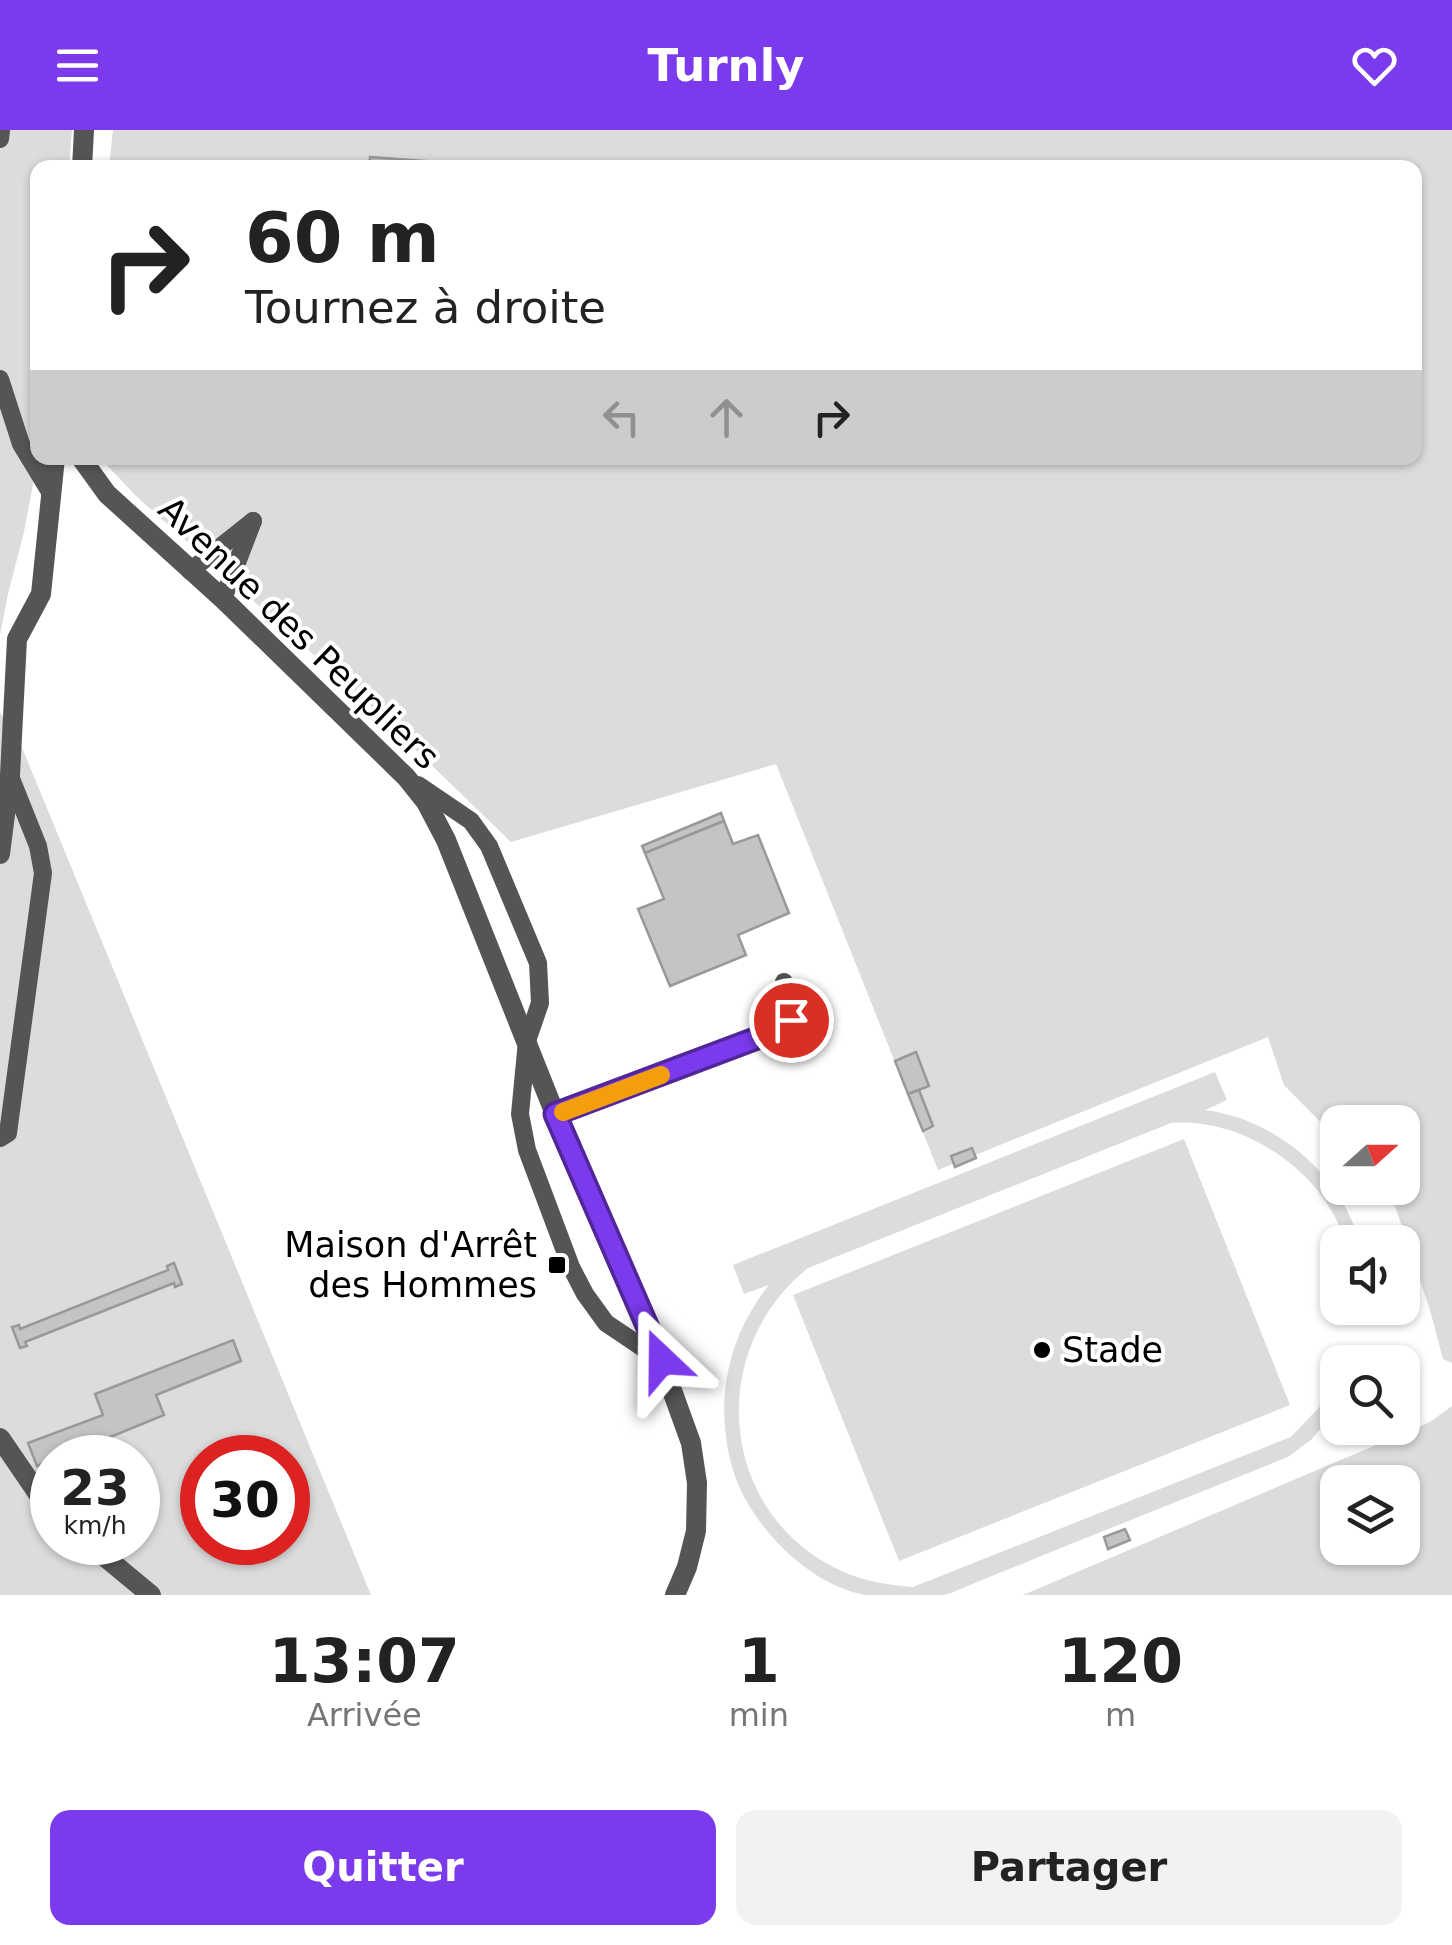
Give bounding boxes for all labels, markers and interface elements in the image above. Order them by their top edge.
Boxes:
icon: menu [50,38,105,93]
icon: heart [1347,38,1402,93]
text: Turnly [648,39,804,92]
text: 60 m [245,197,440,279]
icon: right [80,200,210,330]
text: Tournez à droite [245,281,606,334]
icon: left [594,390,649,445]
icon: ahead [699,390,754,445]
icon: right [804,390,859,445]
street label: Avenue des Peupliers [151,489,447,777]
pin [749,978,834,1063]
icon: arrive [764,993,819,1048]
north arrow [1320,1105,1420,1205]
map controls [1320,1105,1420,1565]
place label: Maison d'Arrêt des Hommes [284,1225,537,1305]
button: sound [1320,1225,1420,1325]
marker: Maison d'Arrêt des Hommes [546,1254,568,1276]
position arrow [610,1308,714,1412]
place label: Stade [1062,1330,1163,1370]
marker: Stade [1031,1339,1053,1361]
button: search [1320,1345,1420,1445]
speed limit sign: 30 [180,1435,310,1565]
text: 23 [60,1459,130,1517]
button: layers [1320,1465,1420,1565]
text: km/h [63,1511,127,1540]
text: 13:07 [269,1626,460,1696]
text: 1 [738,1626,780,1696]
text: 120 [1058,1626,1183,1696]
text: Arrivée [307,1696,422,1734]
text: min [729,1696,789,1734]
text: m [1105,1696,1136,1734]
button: Quitter [50,1810,716,1925]
button: Partager [736,1810,1402,1925]

